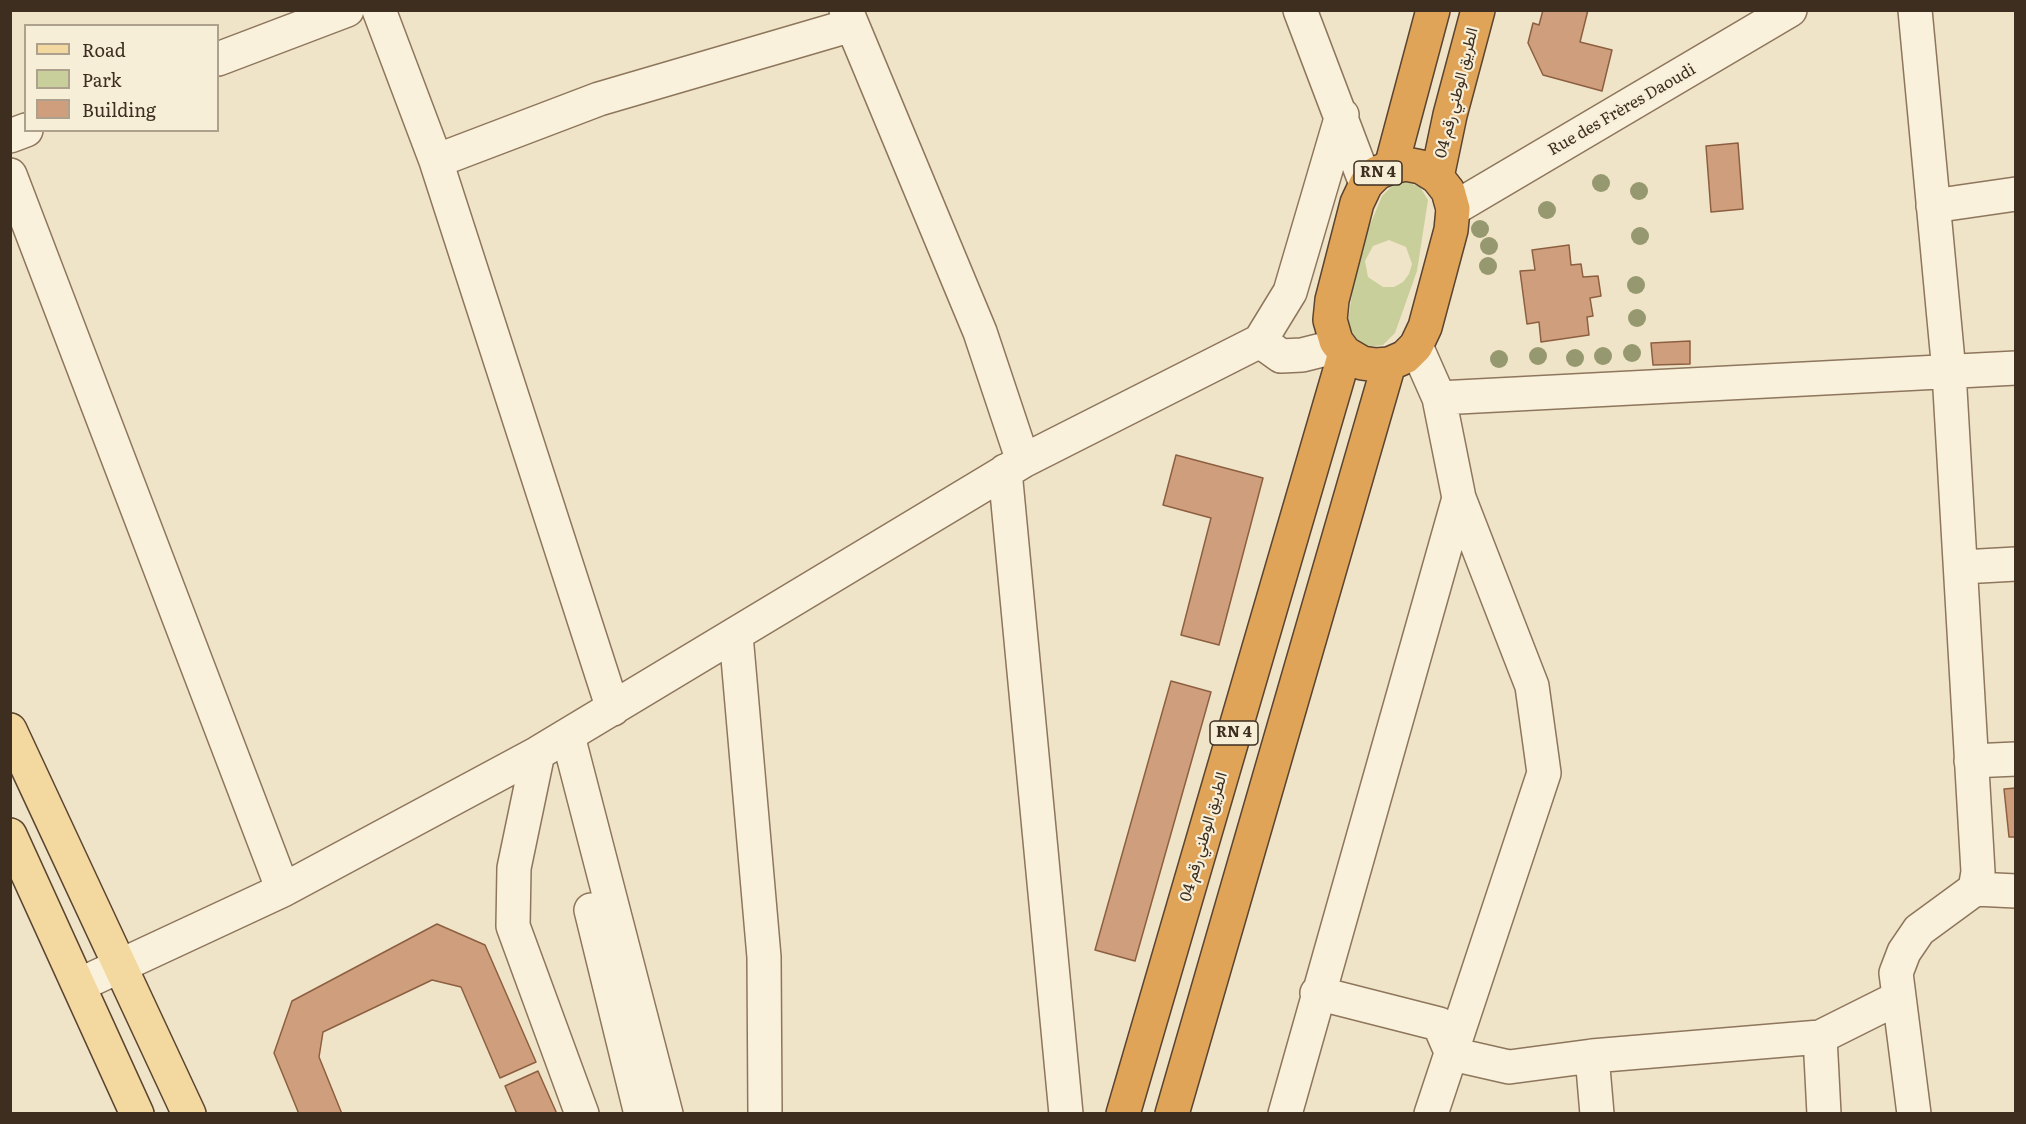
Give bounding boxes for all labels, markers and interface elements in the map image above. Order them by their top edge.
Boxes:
legend [24,24,219,132]
street label: الطريق الوطني رقم 04 [1432,26,1482,160]
text: Road [82,36,126,63]
street label: Rue des Frères Daoudi [1545,60,1699,160]
text: Park [82,66,121,93]
text: Building [82,96,156,123]
road number: RN 4 [1354,161,1402,185]
road number: RN 4 [1210,721,1258,745]
street label: الطريق الوطني رقم 04 [1176,770,1232,904]

